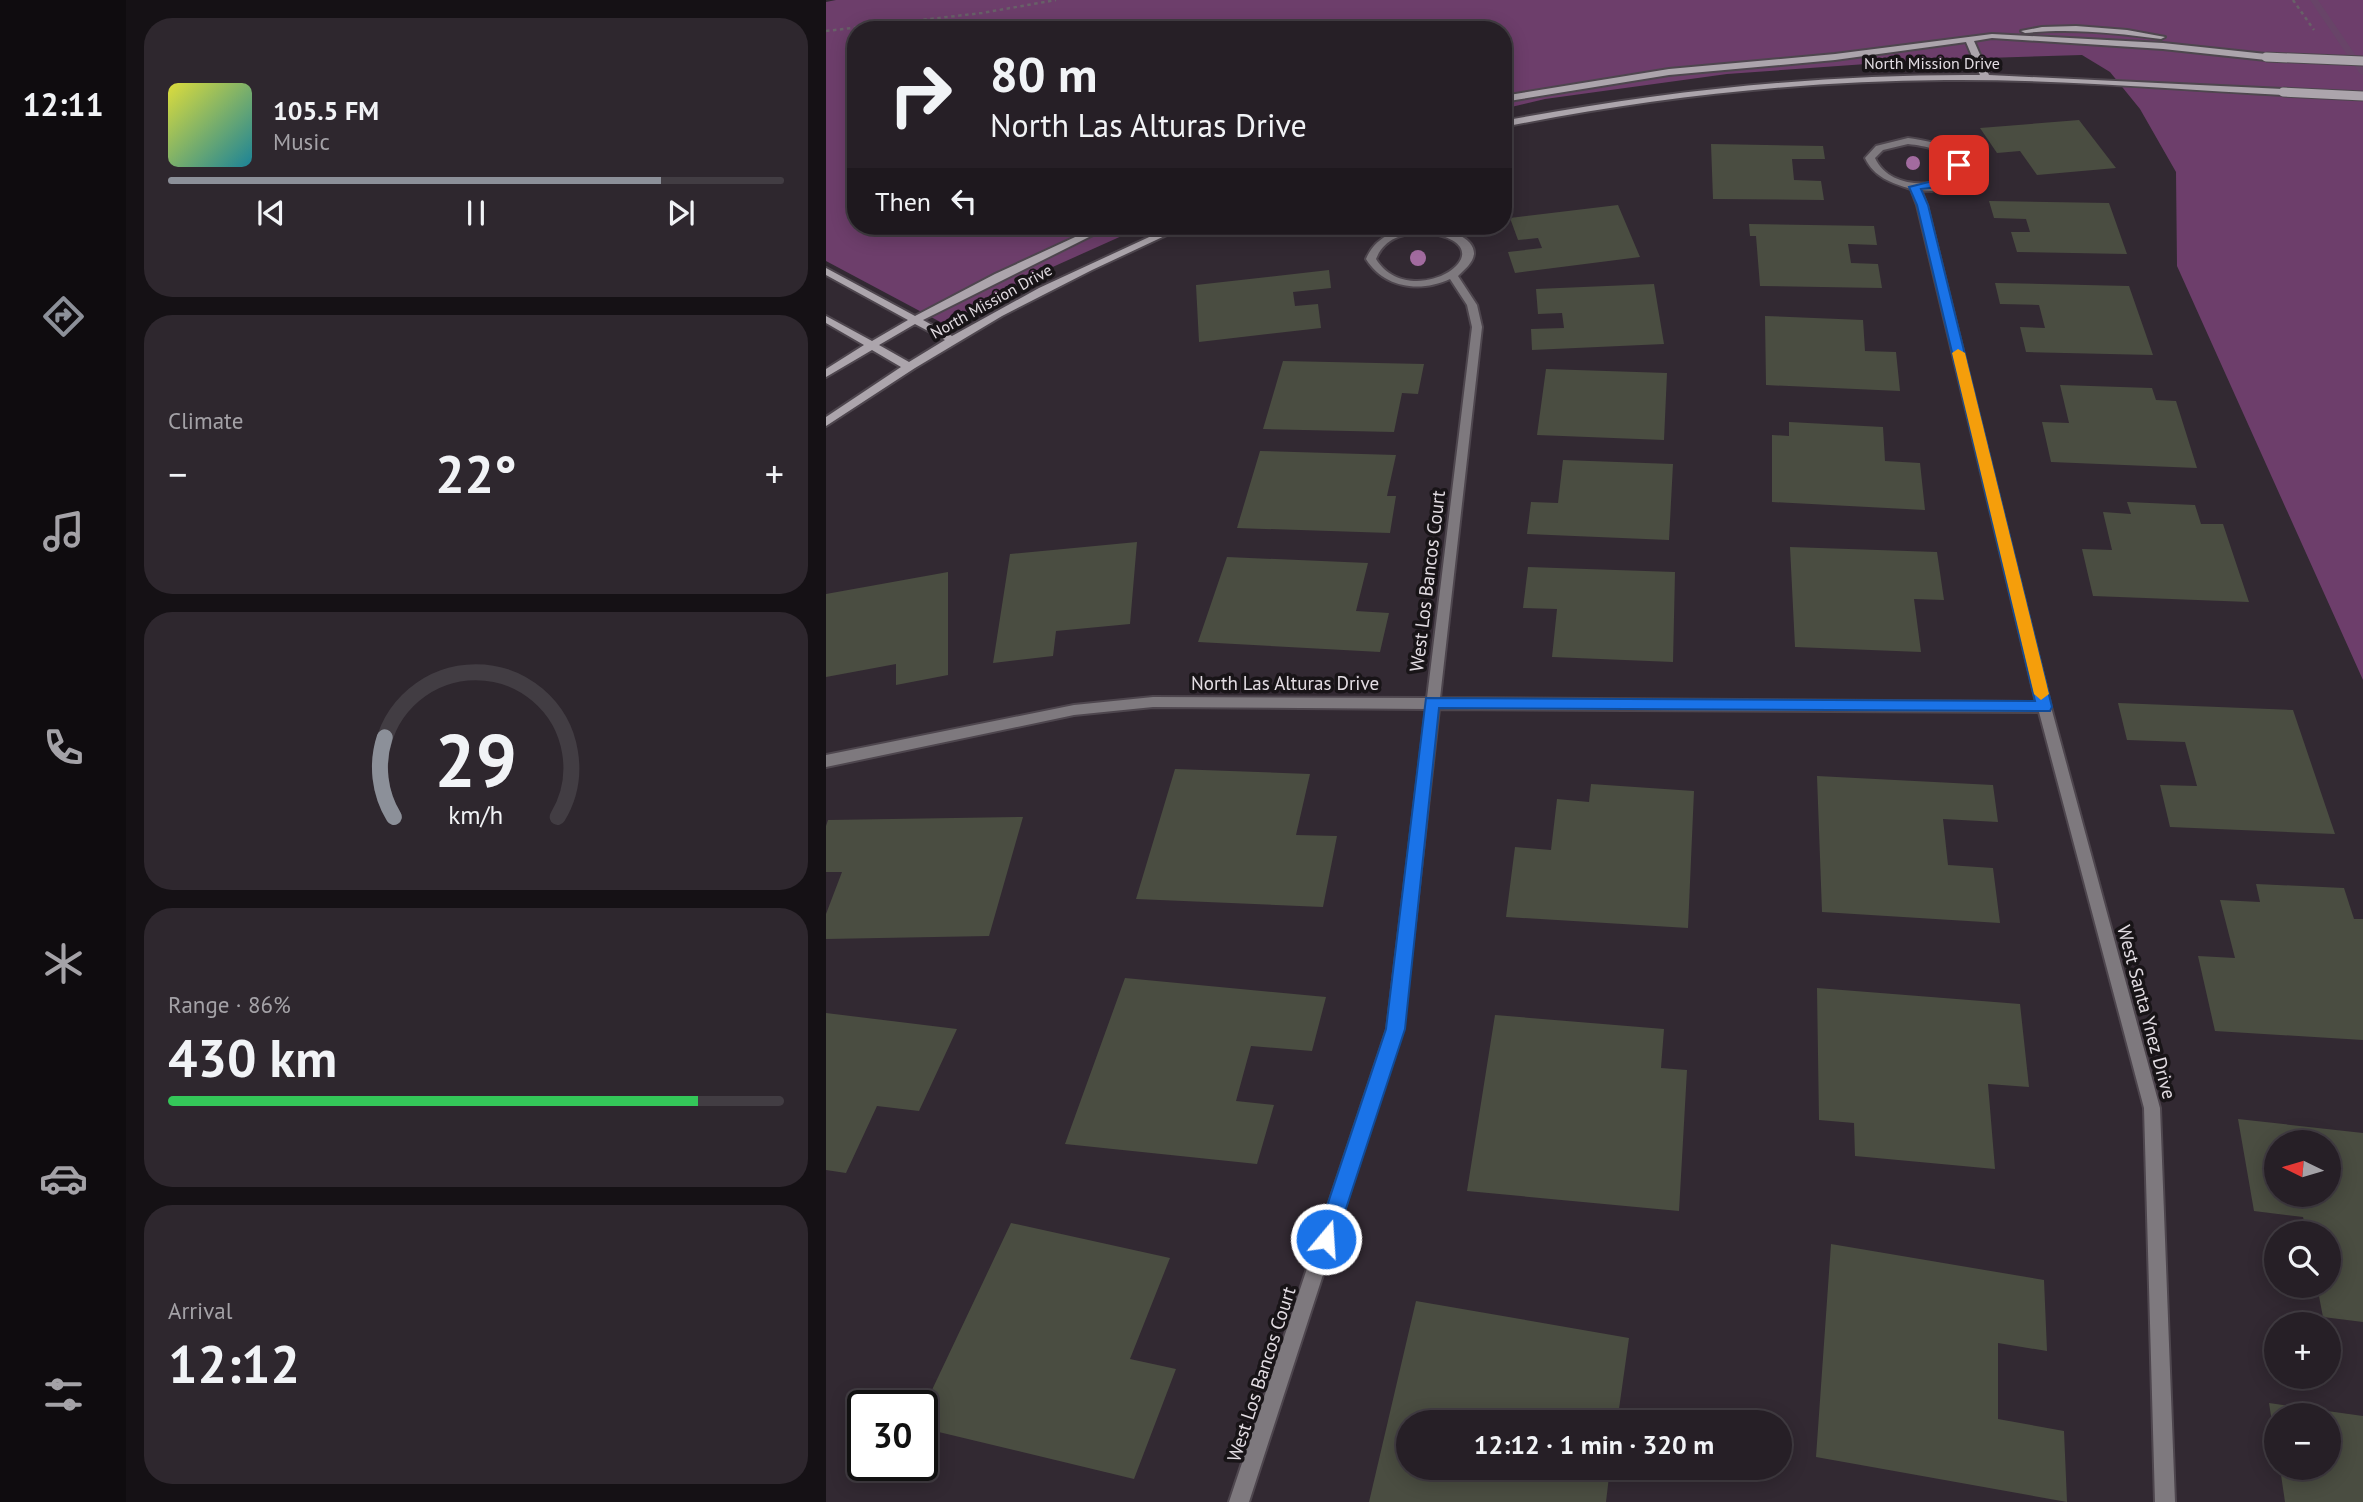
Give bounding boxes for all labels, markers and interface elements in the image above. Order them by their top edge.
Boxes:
text: 80 m [990,42,1097,106]
icon: right [875,49,966,140]
street label: North Mission Drive [1864,53,2000,73]
text: 12:11 [22,83,104,125]
text: 105.5 FM [273,94,379,127]
text: North Las Alturas Drive [990,104,1307,146]
text: Music [273,127,330,156]
pin [1929,135,1989,195]
icon: arrive [1940,146,1978,184]
icon: left [945,182,983,220]
text: Then [875,185,931,218]
icon: previous [252,194,290,232]
icon: pause [457,194,495,232]
icon: next [662,194,700,232]
street label: North Mission Drive [927,259,1055,343]
icon: directions [39,292,88,341]
text: Climate [168,406,243,435]
text: 22° [435,440,517,507]
text: − [168,449,187,498]
text: + [765,449,784,498]
street label: West Los Bancos Court [1404,488,1450,673]
icon: music [39,507,88,556]
street label: North Las Alturas Drive [1191,671,1379,695]
text: 29 [435,713,517,807]
icon: phone [39,723,88,772]
text: km/h [449,799,503,831]
street label: West Santa Ynez Drive [2112,922,2182,1102]
icon: climate [39,939,88,988]
text: Range · 86% [168,990,291,1019]
text: 430 km [168,1024,337,1091]
north arrow [2264,1130,2342,1208]
map controls [2264,1130,2341,1480]
icon: car [39,1154,88,1203]
position arrow [1289,1202,1363,1276]
button: search [2264,1221,2341,1298]
street label: West Los Bancos Court [1221,1283,1301,1464]
text: Arrival [168,1296,232,1325]
button: + [2264,1312,2341,1389]
text: 12:12 [168,1330,300,1397]
icon: filters [39,1370,88,1419]
speed limit sign: 30 [847,1390,938,1481]
button: − [2264,1403,2341,1480]
text: 12:12 · 1 min · 320 m [1474,1428,1714,1461]

